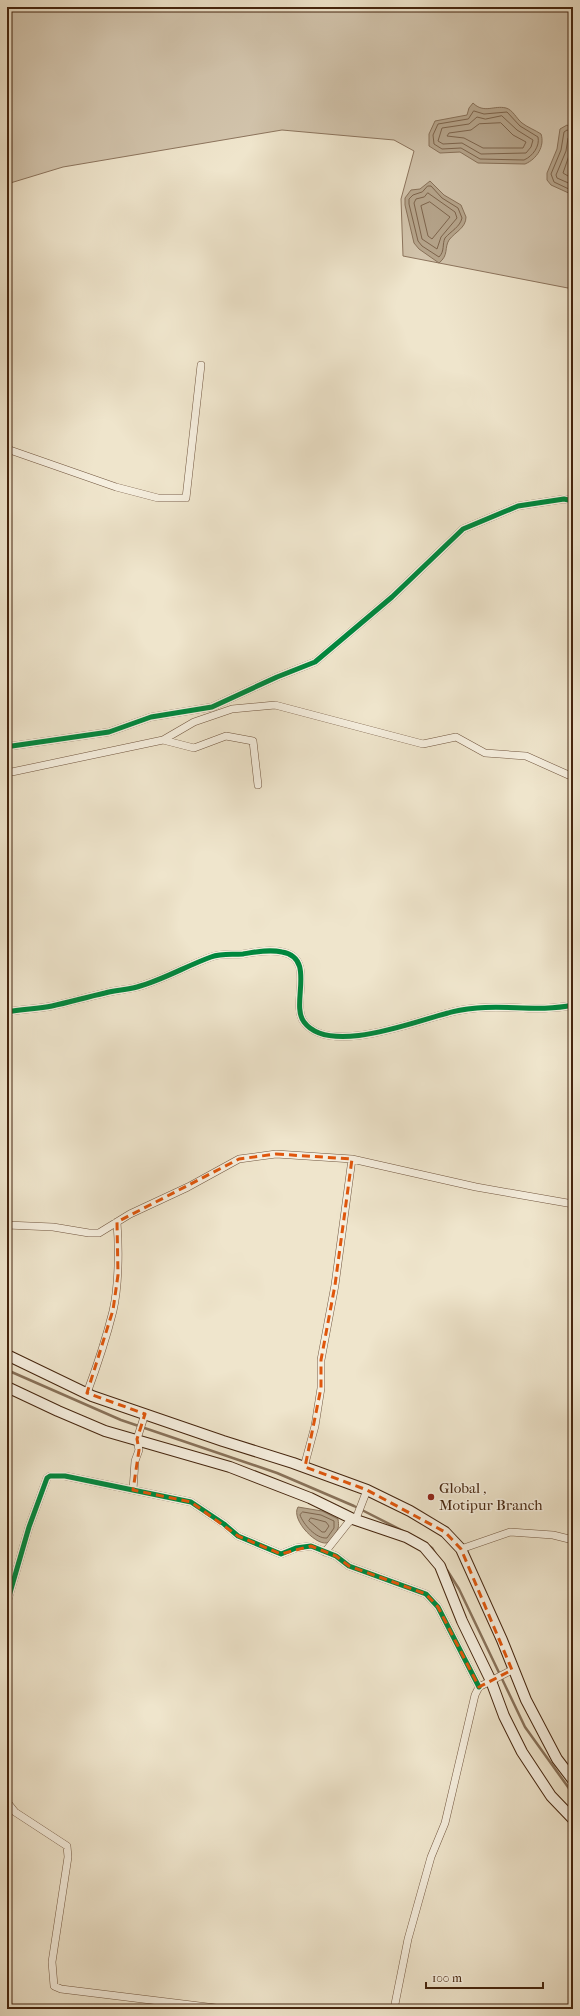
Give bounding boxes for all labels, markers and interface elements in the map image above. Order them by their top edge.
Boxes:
place label: Global , Motipur Branch [439,1479,543,1514]
marker: Global , Motipur Branch [426,1492,436,1502]
scale bar [426,1964,543,1990]
text: 100 m [432,1971,462,1985]

